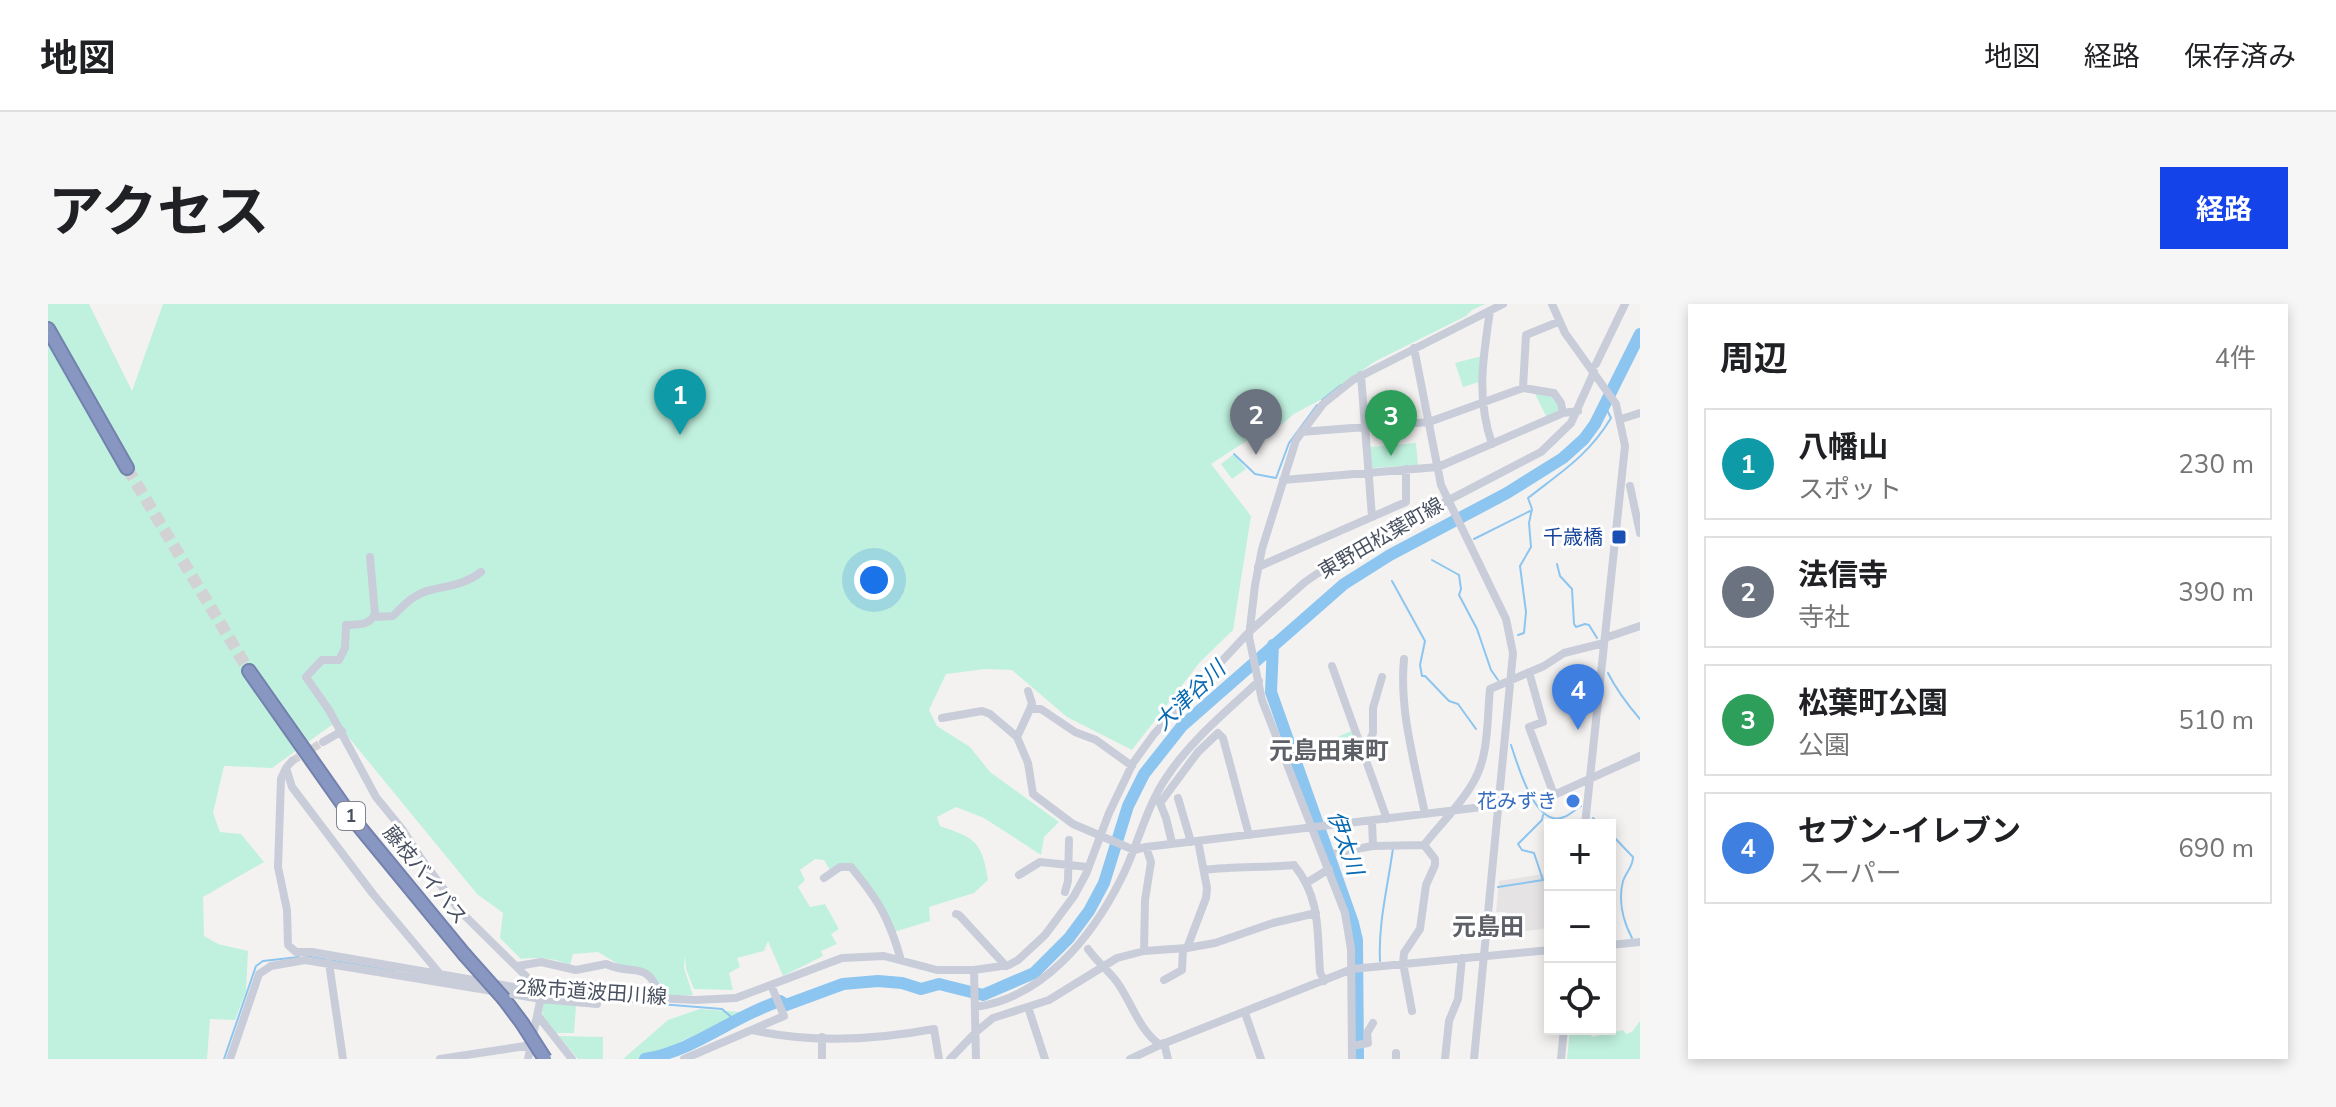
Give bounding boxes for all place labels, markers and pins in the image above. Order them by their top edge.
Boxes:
pin: 1 [654,369,706,435]
pin: 2 [1230,389,1282,455]
pin: 3 [1365,390,1417,456]
place label: 千歳橋 [1543,524,1603,551]
marker: 千歳橋 [1610,528,1628,546]
pin: 4 [1552,664,1604,730]
place label: 花みずき [1477,788,1557,815]
marker: 花みずき [1564,792,1582,810]

